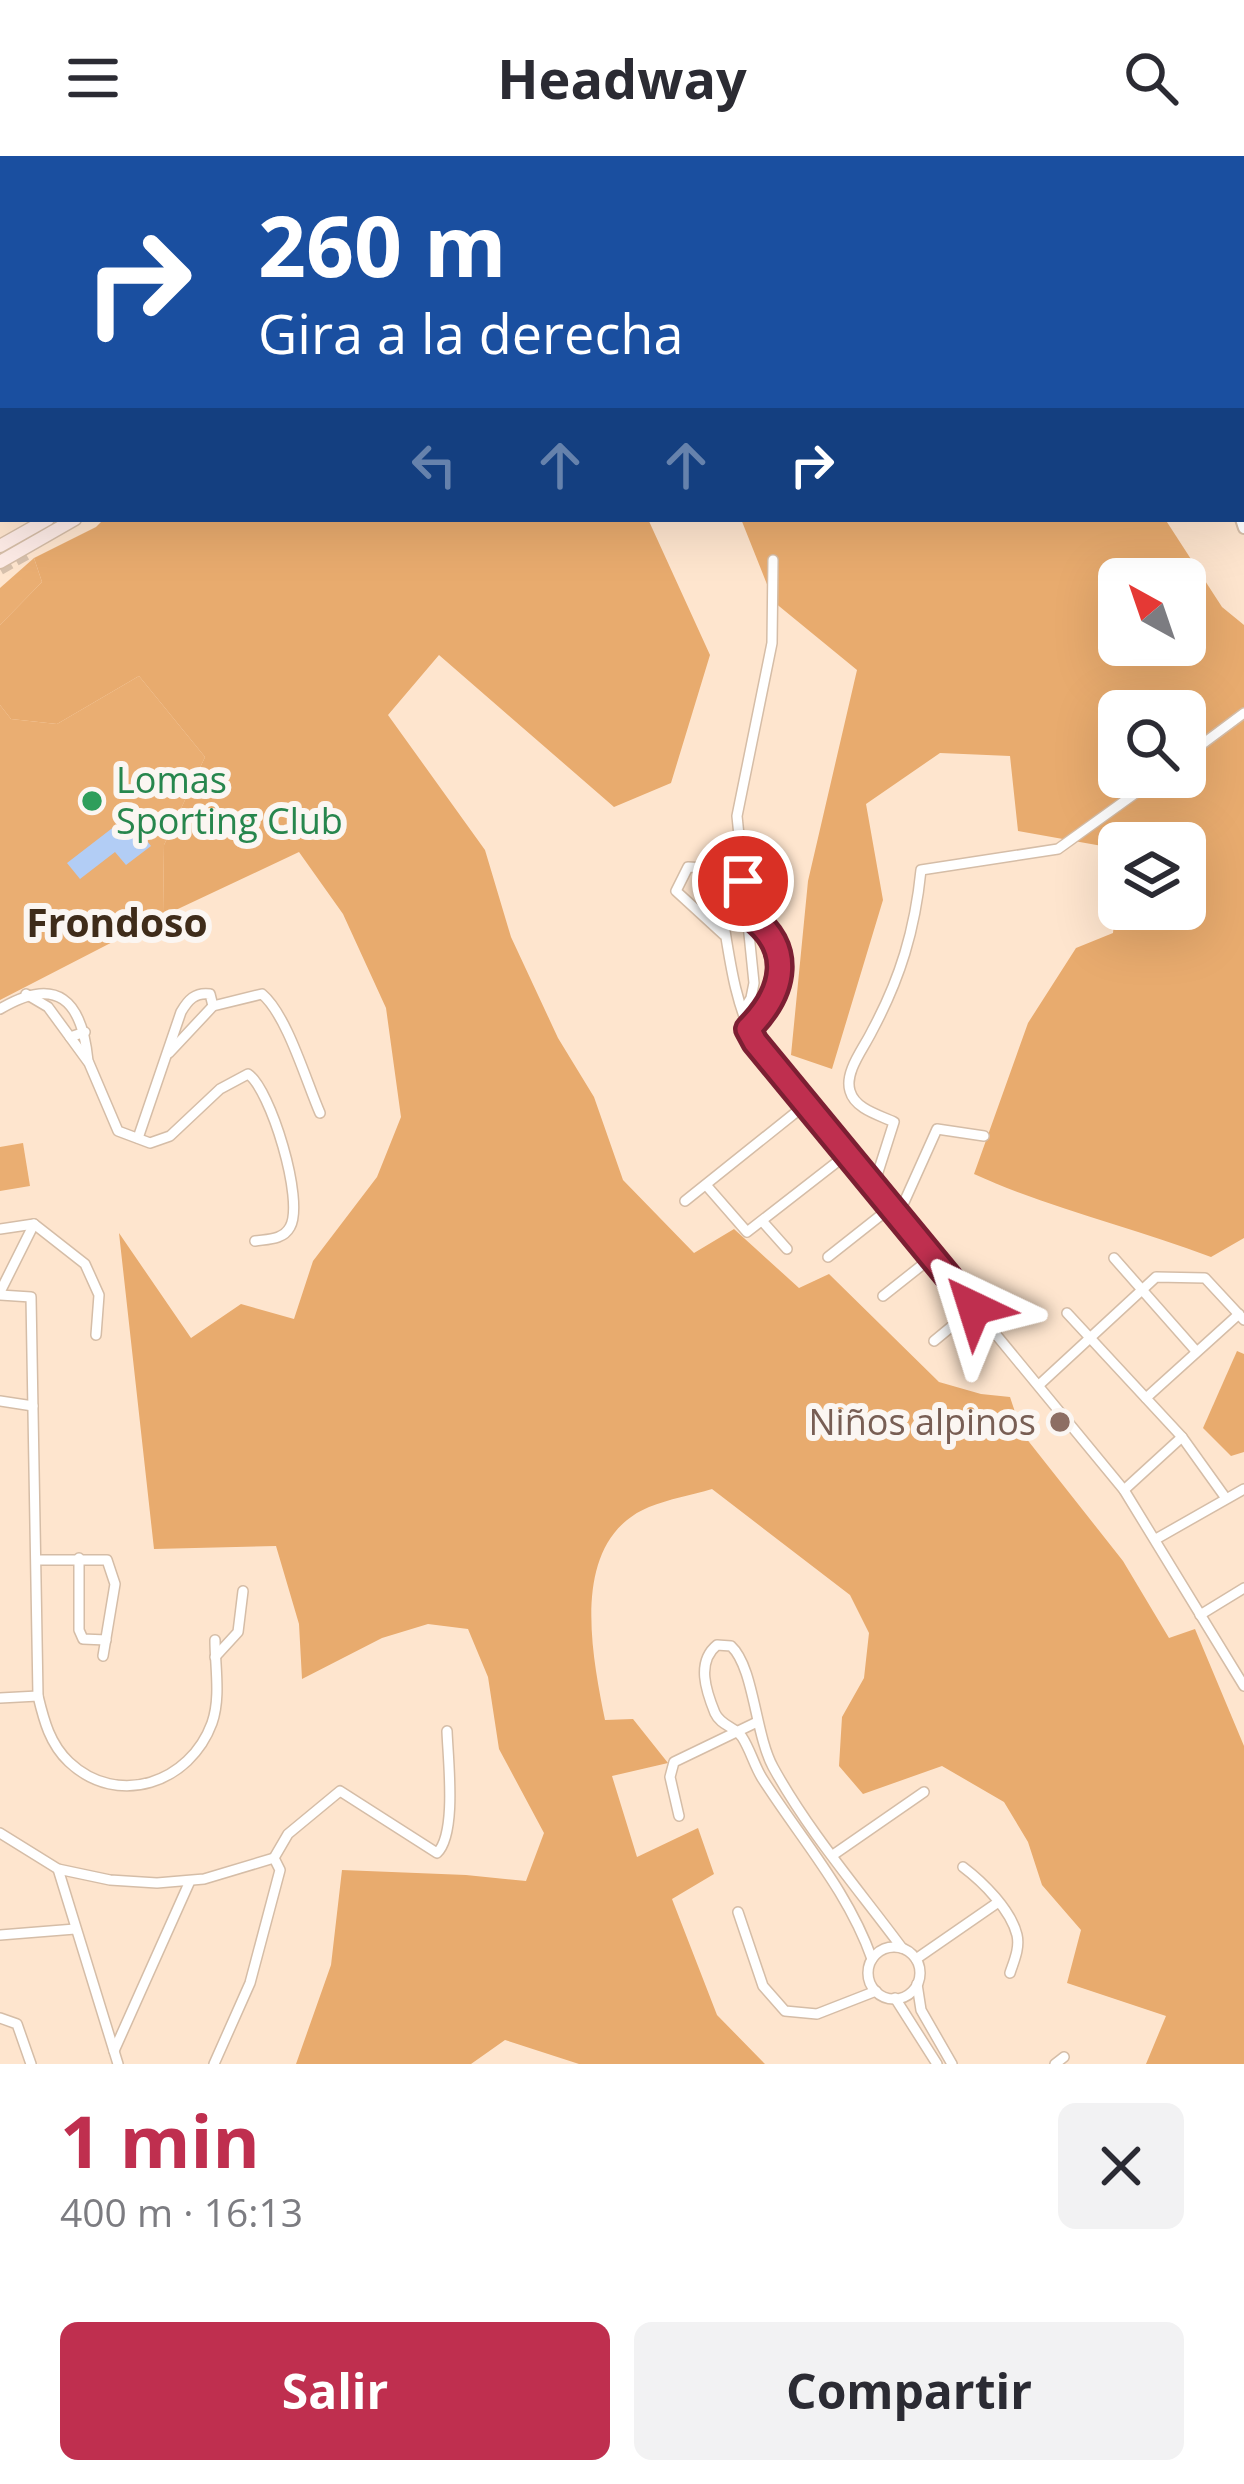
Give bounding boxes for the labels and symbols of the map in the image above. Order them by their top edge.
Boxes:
north arrow [1098,558,1206,666]
place label: Lomas Sporting Club [116,755,343,845]
marker: Lomas Sporting Club [79,788,105,814]
pin [692,830,794,932]
district label: Frondoso [26,895,208,948]
position arrow [911,1245,1037,1371]
place label: Niños alpinos [808,1397,1036,1446]
marker: Niños alpinos [1047,1409,1073,1435]

